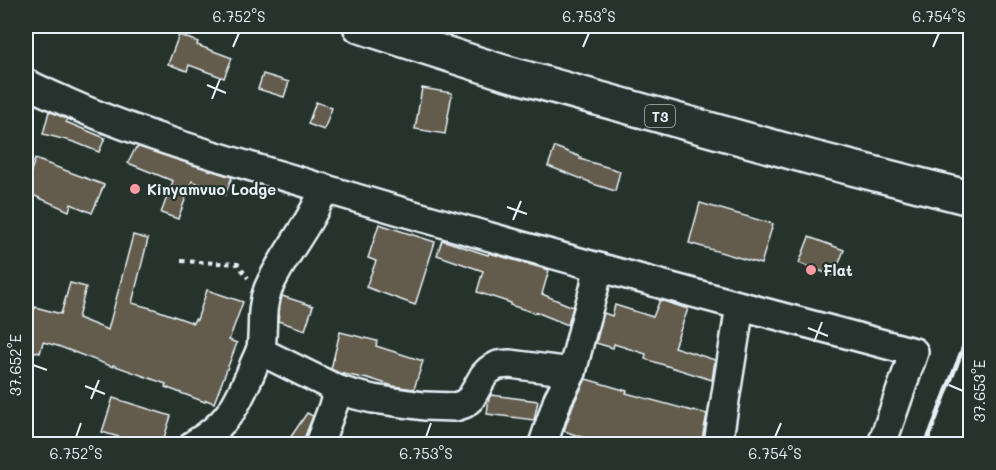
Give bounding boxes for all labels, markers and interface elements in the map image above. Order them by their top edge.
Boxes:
text: 6.752°S [212,6,266,26]
text: 6.753°S [562,6,616,26]
text: 6.754°S [912,6,966,26]
road number: T3 [645,105,675,127]
place label: Kinyamvuo Lodge [147,179,276,199]
marker: Kinyamvuo Lodge [128,182,142,196]
place label: Flat [823,260,853,280]
marker: Flat [804,263,818,277]
text: 37.652°E [5,334,25,396]
text: 37.653°E [969,359,989,422]
text: 6.752°S [49,443,103,463]
text: 6.753°S [399,443,453,463]
text: 6.754°S [748,443,802,463]

